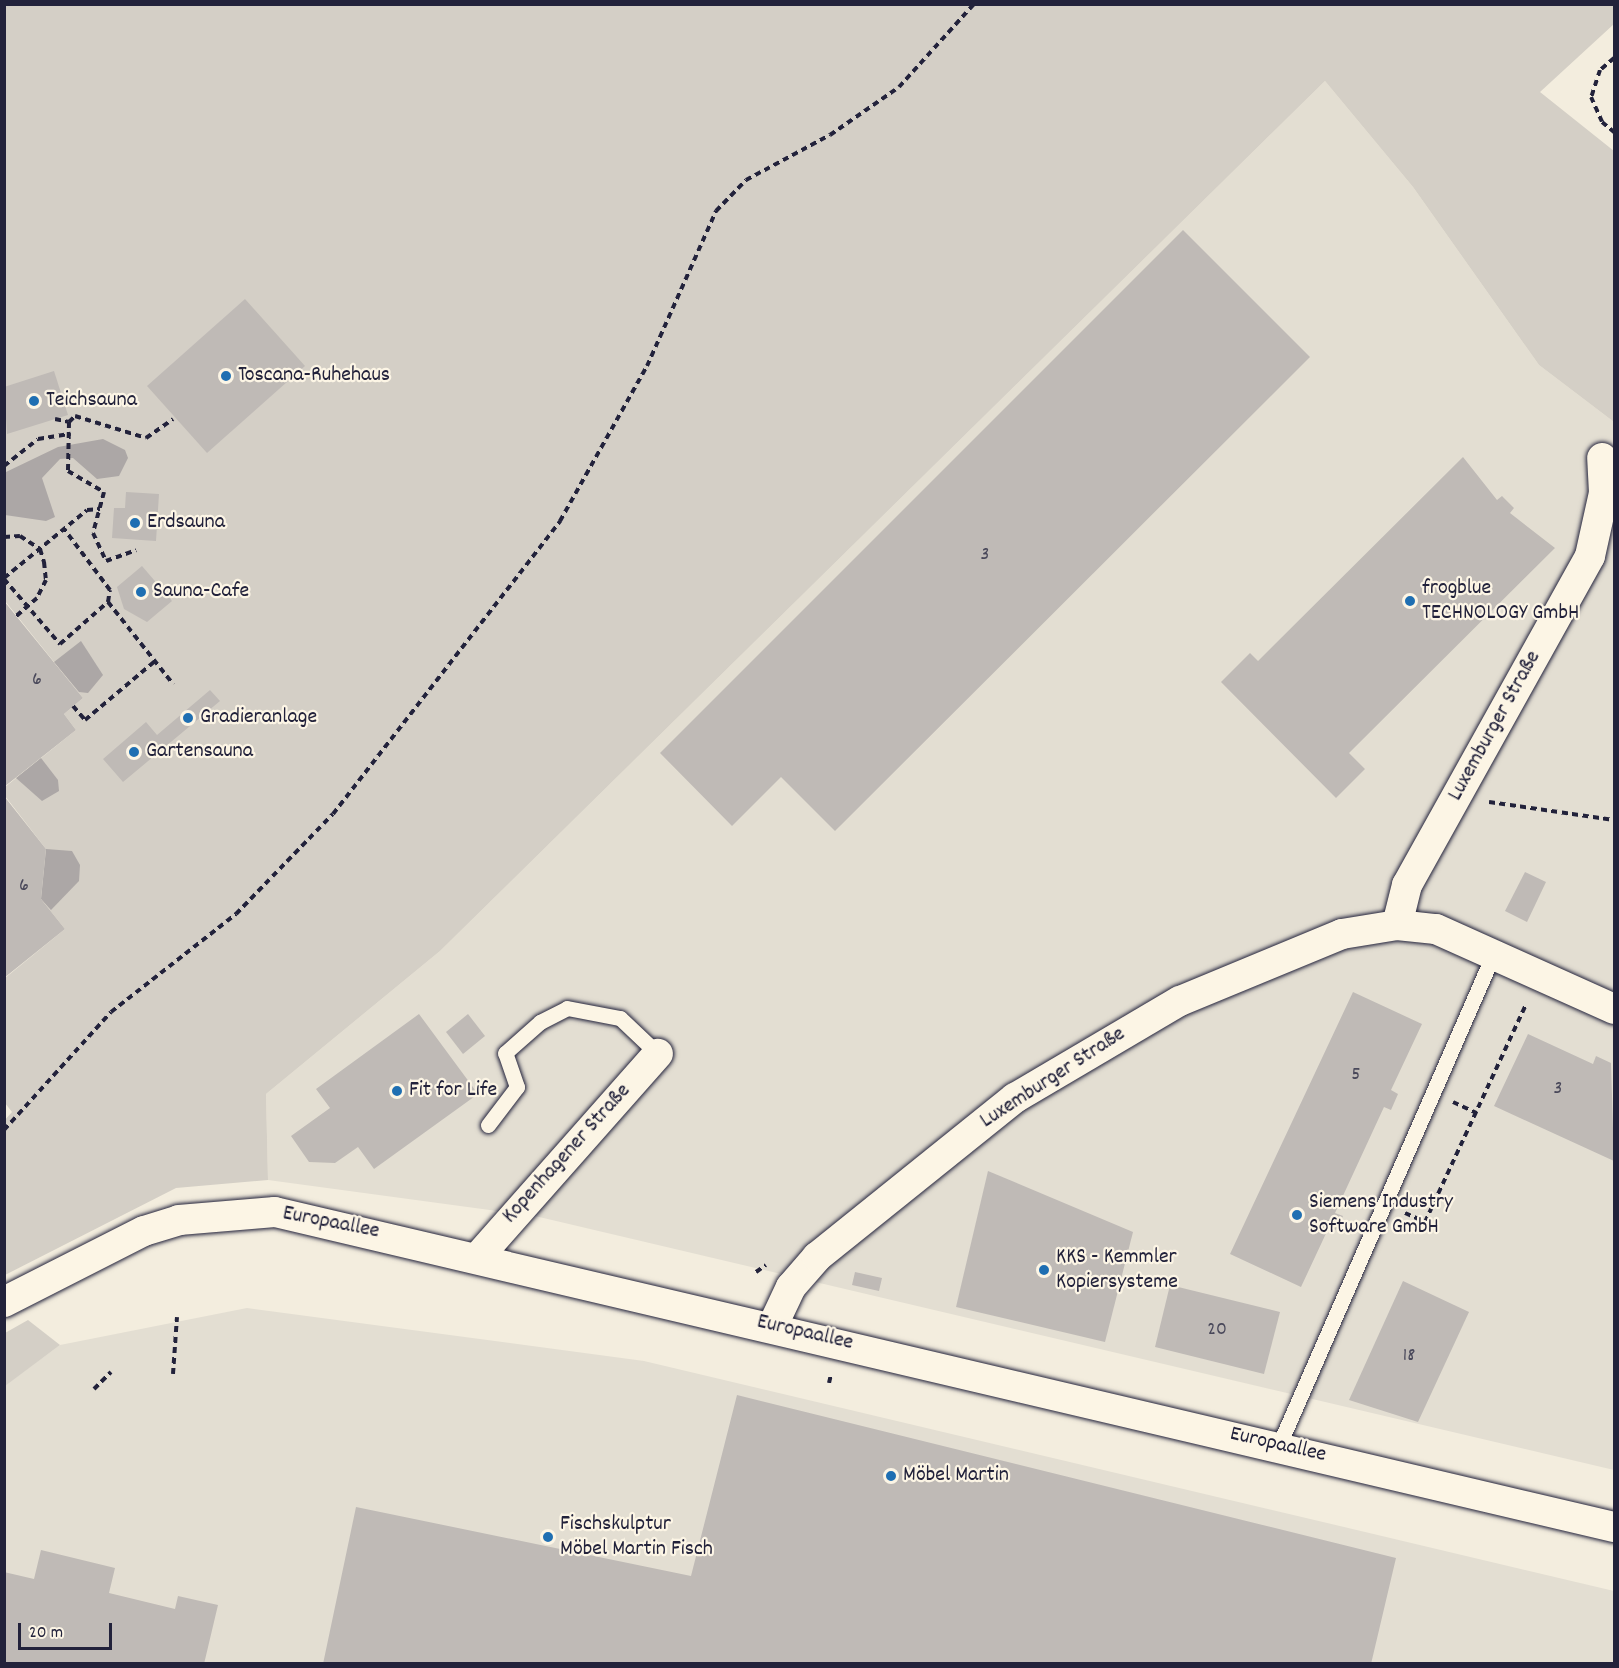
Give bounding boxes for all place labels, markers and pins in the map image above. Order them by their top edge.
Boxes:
place label: Toscana-Ruhehaus [238,363,390,389]
marker: Toscana-Ruhehaus [219,369,233,383]
place label: Teichsauna [46,388,137,414]
marker: Teichsauna [27,394,41,408]
place label: Erdsauna [147,510,225,536]
marker: Erdsauna [128,516,142,530]
place label: frogblue TECHNOLOGY GmbH [1422,575,1579,626]
place label: Sauna-Cafe [153,579,249,605]
marker: Sauna-Cafe [134,585,148,599]
marker: frogblue TECHNOLOGY GmbH [1403,594,1417,608]
place label: Gradieranlage [200,705,317,731]
marker: Gradieranlage [181,711,195,725]
place label: Gartensauna [146,739,253,765]
marker: Gartensauna [127,745,141,759]
place label: Fit for Life [409,1078,497,1104]
marker: Fit for Life [390,1084,404,1098]
place label: Siemens Industry Software GmbH [1309,1189,1453,1240]
marker: Siemens Industry Software GmbH [1290,1208,1304,1222]
place label: KKS - Kemmler Kopiersysteme [1056,1244,1178,1296]
marker: KKS - Kemmler Kopiersysteme [1037,1263,1051,1277]
place label: Möbel Martin [903,1463,1009,1489]
marker: Möbel Martin [884,1469,898,1483]
place label: Fischskulptur Möbel Martin Fisch [560,1511,713,1562]
marker: Fischskulptur Möbel Martin Fisch [541,1530,555,1544]

